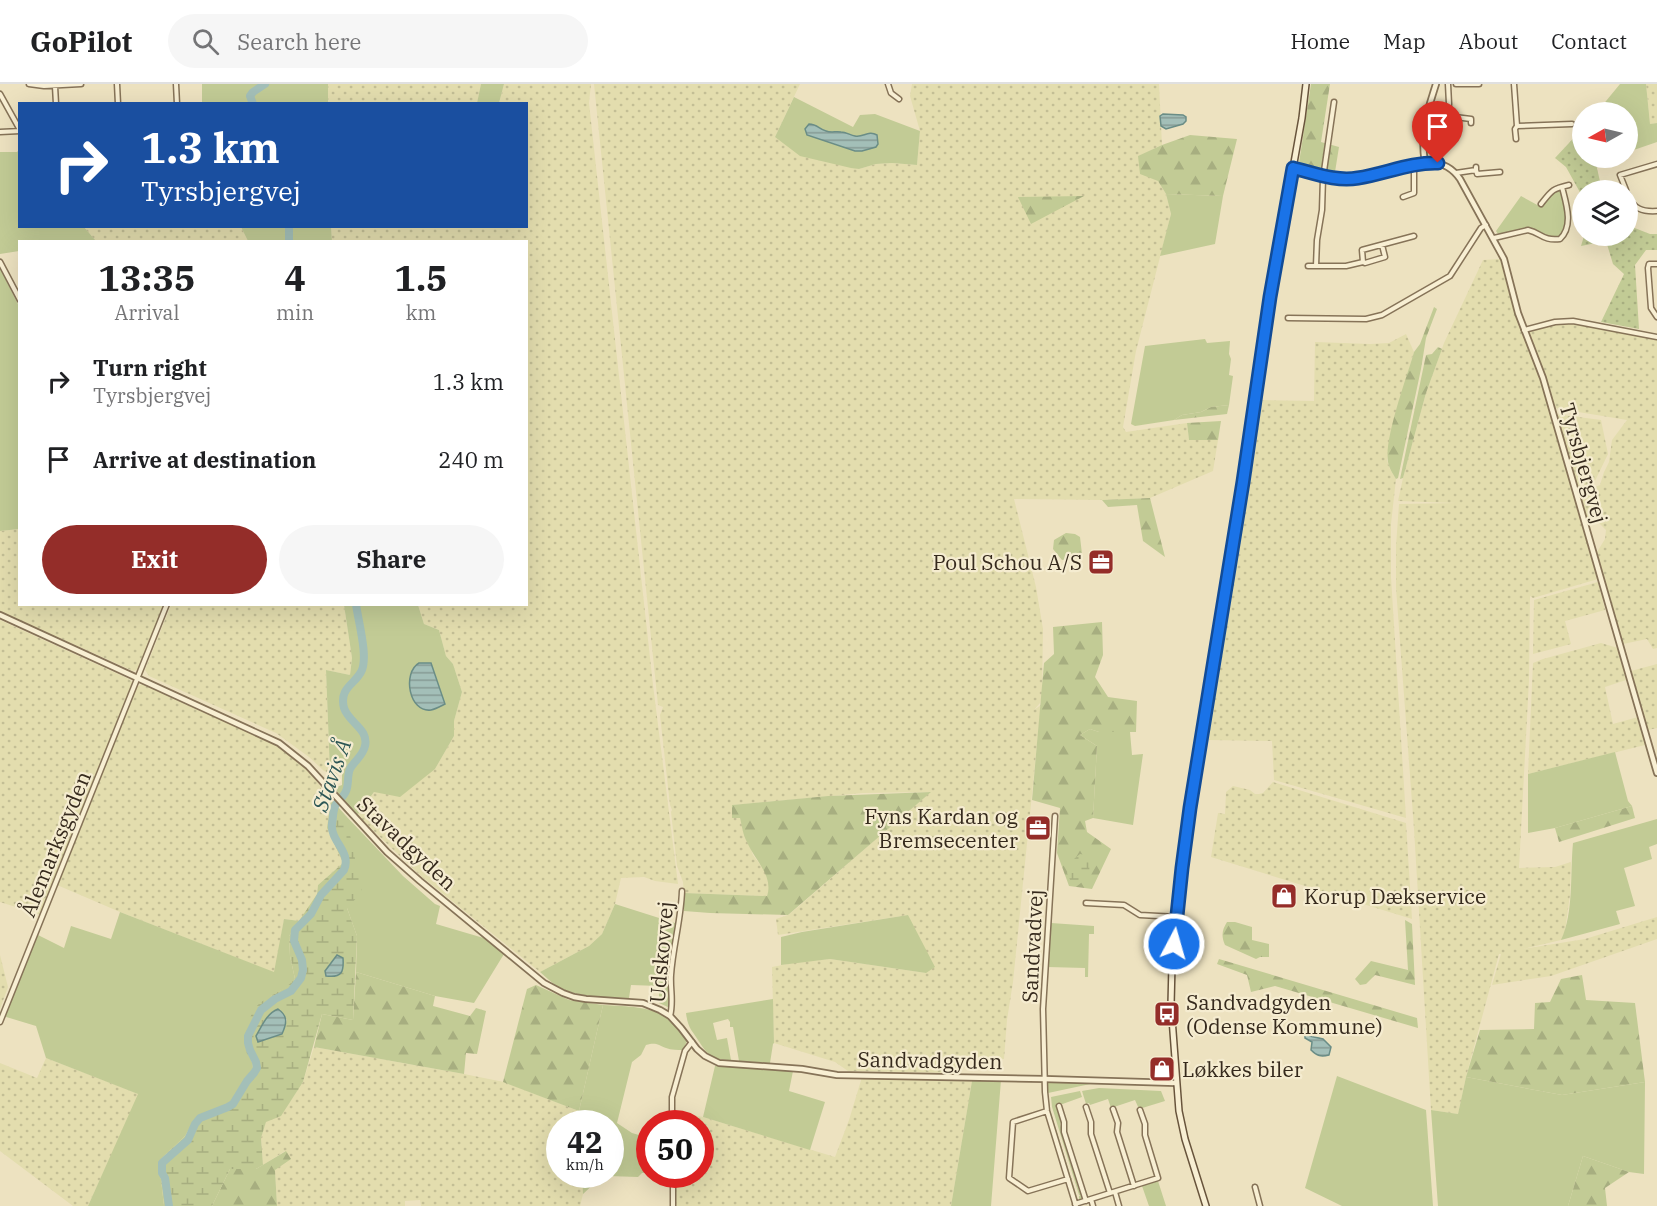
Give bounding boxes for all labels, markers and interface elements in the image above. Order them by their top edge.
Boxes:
search box [168,14,588,68]
text: GoPilot [30,23,132,60]
icon: search [189,25,222,58]
text: Search here [237,27,361,56]
text: Home [1290,27,1350,55]
text: Map [1383,27,1426,55]
text: About [1459,27,1518,55]
text: Contact [1551,27,1627,55]
pin [1412,101,1463,163]
north arrow [1572,102,1638,168]
map controls [1572,102,1638,246]
icon: arrive [1421,110,1454,143]
text: 1.3 km [141,120,280,175]
icon: right [42,126,120,204]
text: Tyrsbjergvej [141,173,301,208]
button: layers [1572,180,1638,246]
text: 13:35 [98,254,196,301]
text: 4 [284,254,306,301]
text: 1.5 [394,254,448,301]
text: Arrival [114,299,180,326]
text: min [276,299,314,326]
text: km [406,299,436,326]
text: Turn right [93,353,207,382]
icon: right [42,365,75,398]
text: 1.3 km [433,367,504,396]
text: Tyrsbjergvej [93,382,211,409]
street label: Tyrsbjergvej [1553,399,1615,527]
icon: arrive [42,443,75,476]
text: Arrive at destination [93,445,316,474]
text: 240 m [438,445,504,474]
button: Exit [42,525,267,594]
button: Share [279,525,504,594]
office icon: Poul Schou A/S [1086,547,1116,577]
place label: Poul Schou A/S [933,548,1082,576]
water label: Stavis Å [304,735,357,816]
street label: Ålemarksgyden [13,767,97,921]
street label: Stavadgyden [351,790,463,896]
place label: Fyns Kardan og Bremsecenter [864,802,1019,854]
office icon: Fyns Kardan og Bremsecenter [1023,813,1053,843]
shop icon: Korup Dækservice [1269,881,1299,911]
place label: Korup Dækservice [1304,882,1486,910]
street label: Sandvadvej [1015,888,1049,1004]
street label: Udskovvej [643,900,679,1004]
position arrow [1142,912,1206,976]
place label: Sandvadgyden (Odense Kommune) [1186,988,1383,1040]
bus stop icon: Sandvadgyden (Odense Kommune) [1152,999,1182,1029]
street label: Sandvadgyden [857,1045,1003,1075]
shop icon: Løkkes biler [1147,1054,1177,1084]
place label: Løkkes biler [1182,1055,1304,1083]
speed limit sign: 50 [636,1110,714,1188]
text: 42 [567,1122,603,1161]
text: km/h [566,1155,604,1174]

